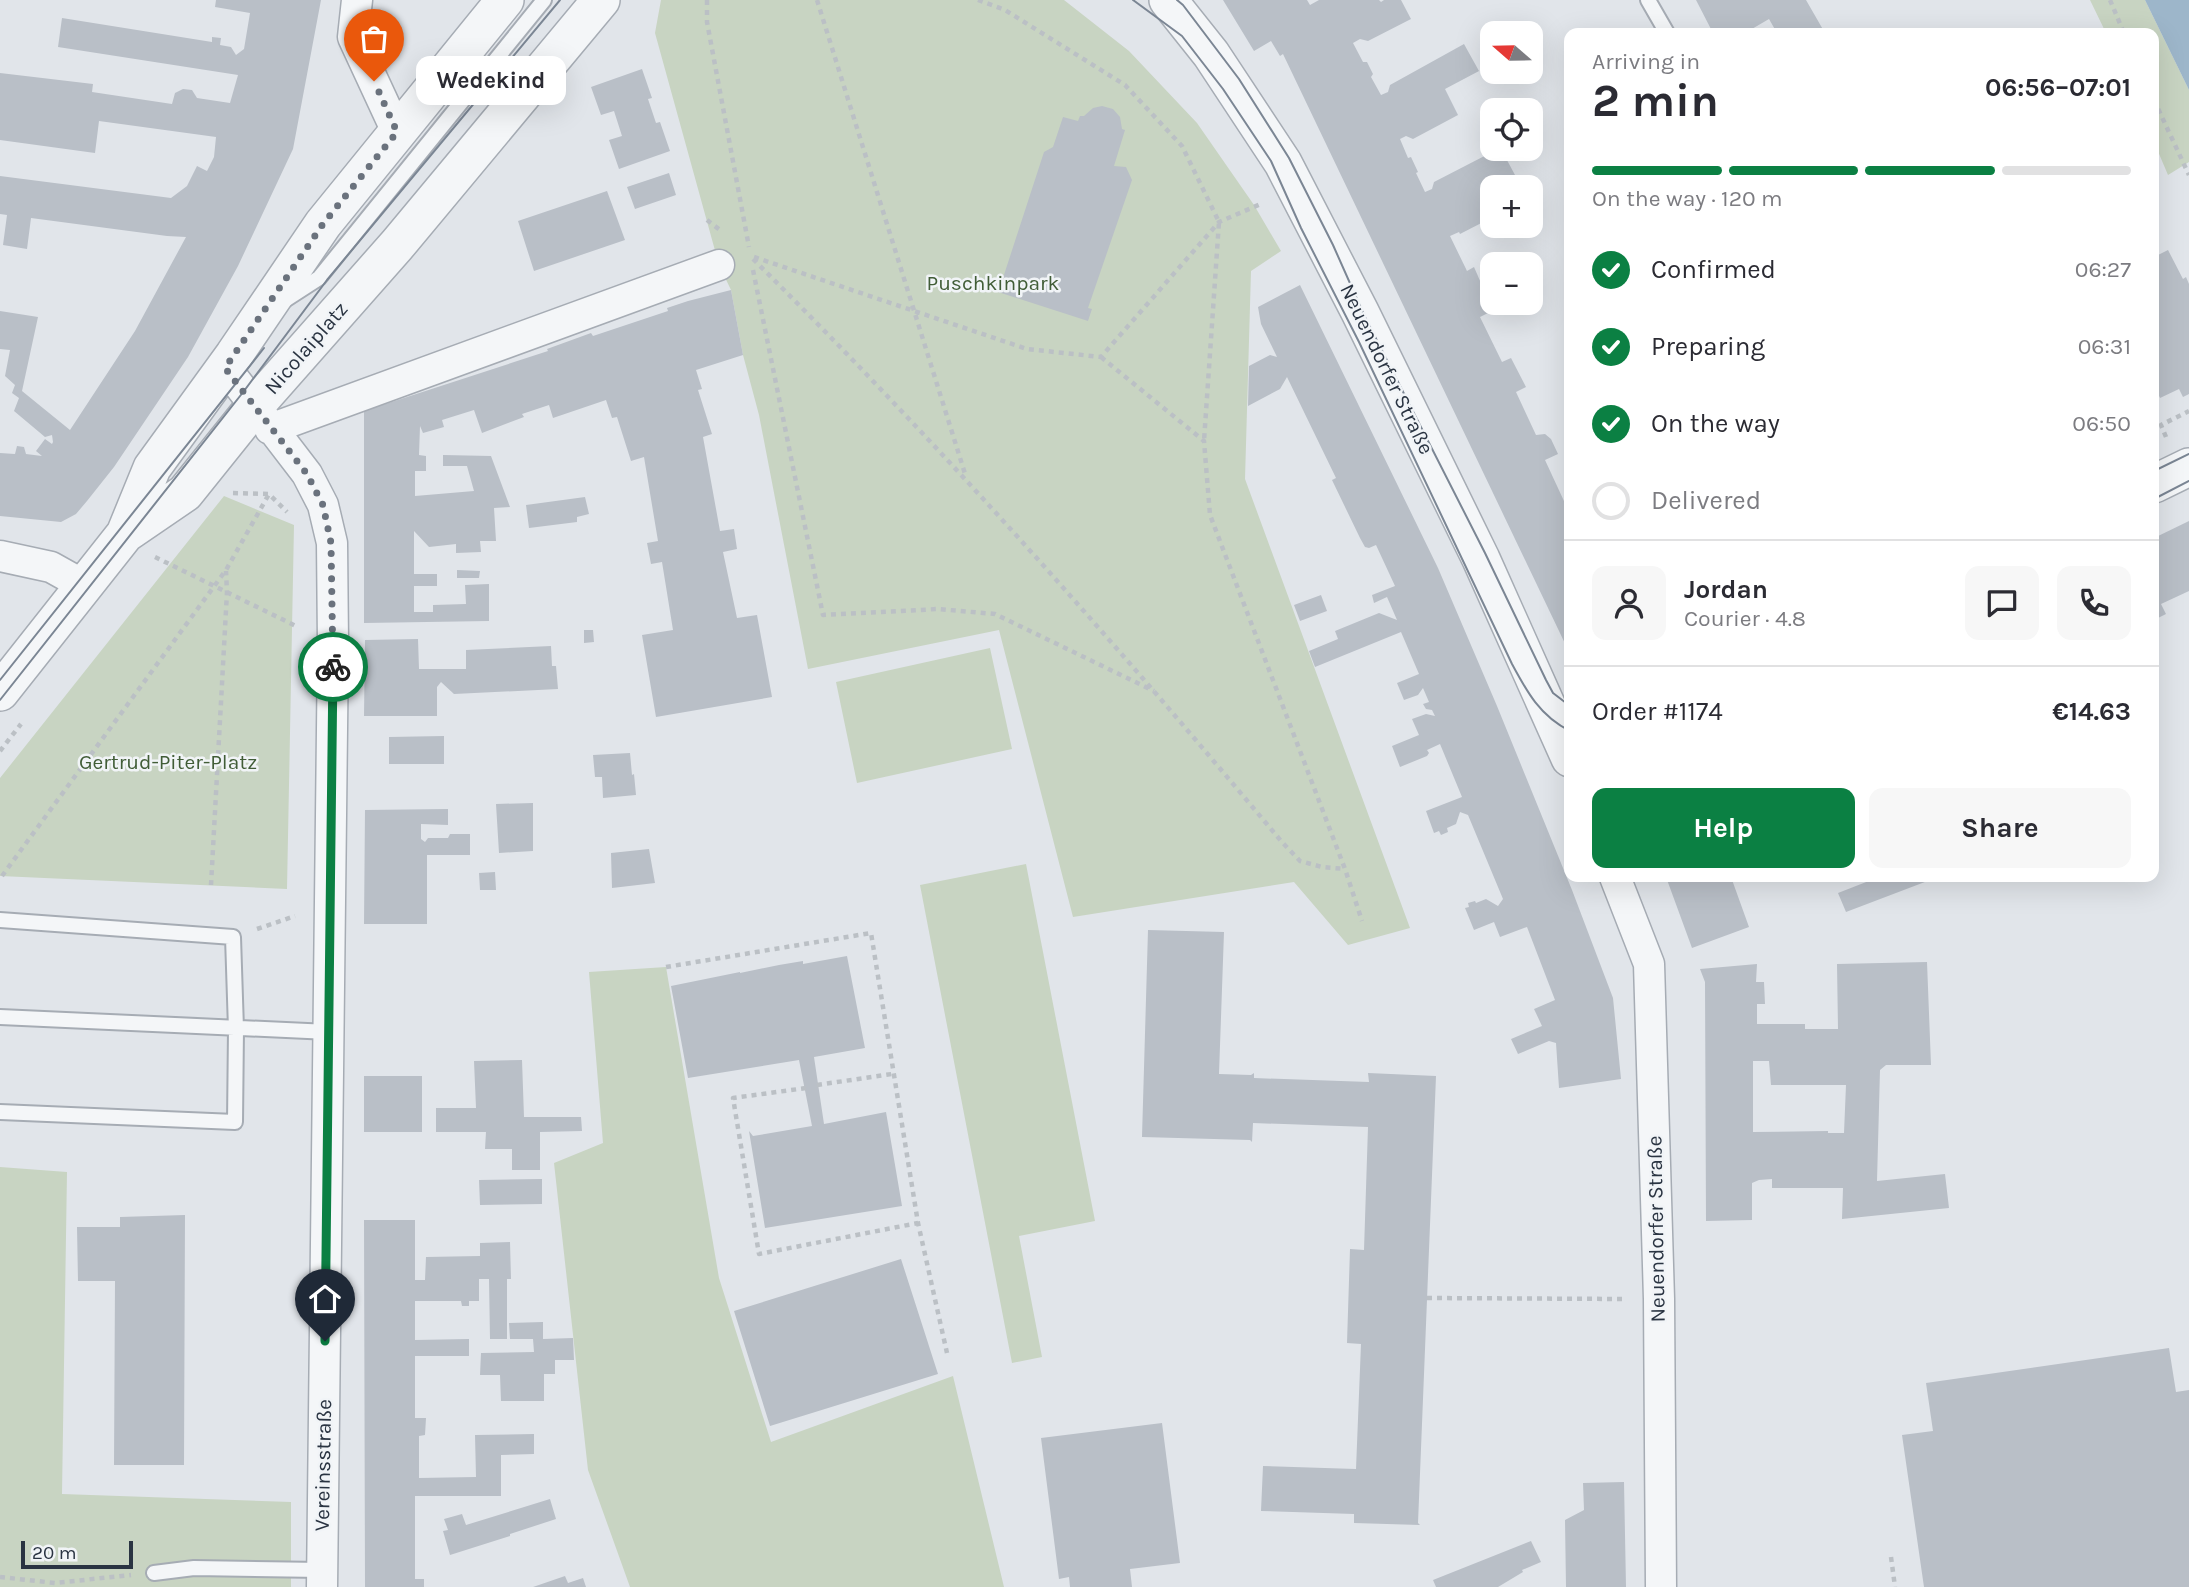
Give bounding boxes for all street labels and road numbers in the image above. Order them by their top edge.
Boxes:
street label: Neuendorfer Straße [1335,280,1439,458]
street label: Nicolaiplatz [259,297,353,399]
street label: Neuendorfer Straße [1642,1135,1670,1323]
street label: Vereinsstraße [310,1399,336,1531]

